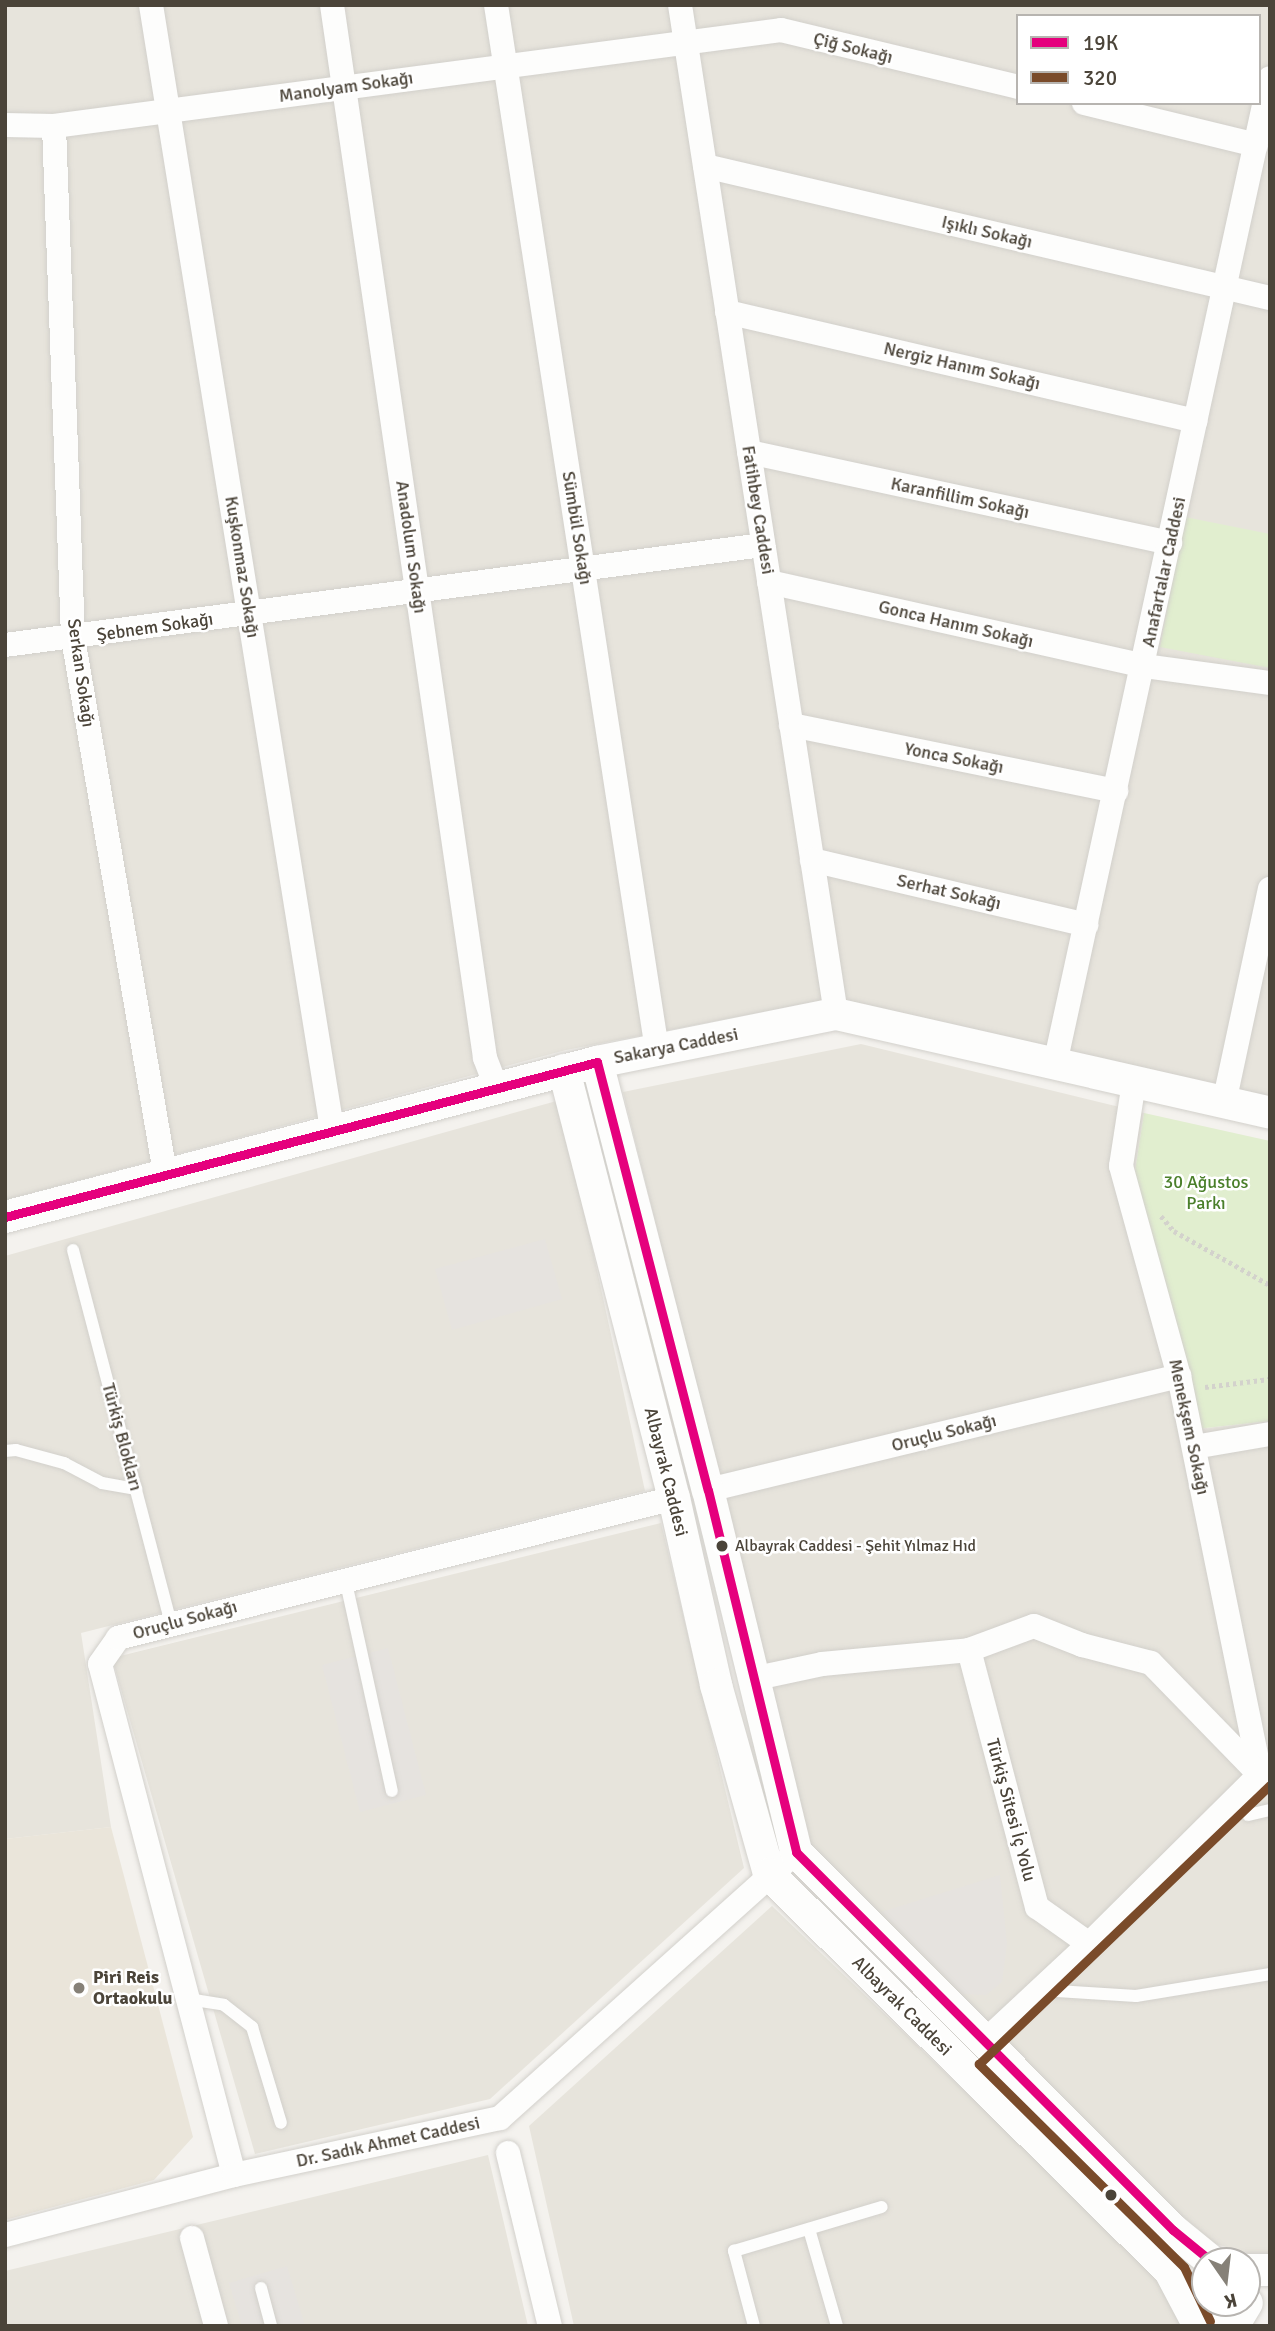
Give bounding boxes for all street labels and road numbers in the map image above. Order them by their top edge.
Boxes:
street label: Çiğ Sokağı [811,28,895,68]
street label: Manolyam Sokağı [277,67,415,107]
street label: Işıklı Sokağı [939,211,1035,253]
street label: Nergiz Hanım Sokağı [882,337,1042,395]
street label: Fatihbey Caddesi [737,444,779,576]
street label: Sümbül Sokağı [557,470,597,586]
street label: Karanfillim Sokağı [889,473,1031,523]
street label: Anadolum Sokağı [391,479,431,615]
street label: Kuşkonmaz Sokağı [220,495,264,639]
street label: Anafartalar Caddesi [1138,495,1190,649]
street label: Gonca Hanım Sokağı [876,596,1036,652]
street label: Şebnem Sokağı [95,608,215,646]
street label: Serkan Sokağı [63,617,99,729]
street label: Yonca Sokağı [903,738,1005,778]
street label: Serhat Sokağı [895,870,1003,914]
street label: Sakarya Caddesi [612,1023,740,1069]
street label: Menekşem Sokağı [1164,1357,1214,1497]
street label: Türkiş Blokları [97,1381,147,1493]
street label: Albayrak Caddesi [640,1405,692,1539]
street label: Oruçlu Sokağı [889,1410,999,1456]
street label: Oruçlu Sokağı [130,1596,240,1644]
street label: Türkiş Sitesi İç Yolu [982,1736,1040,1884]
street label: Albayrak Caddesi [848,1952,956,2060]
street label: Dr. Sadık Ahmet Caddesi [294,2112,482,2172]

